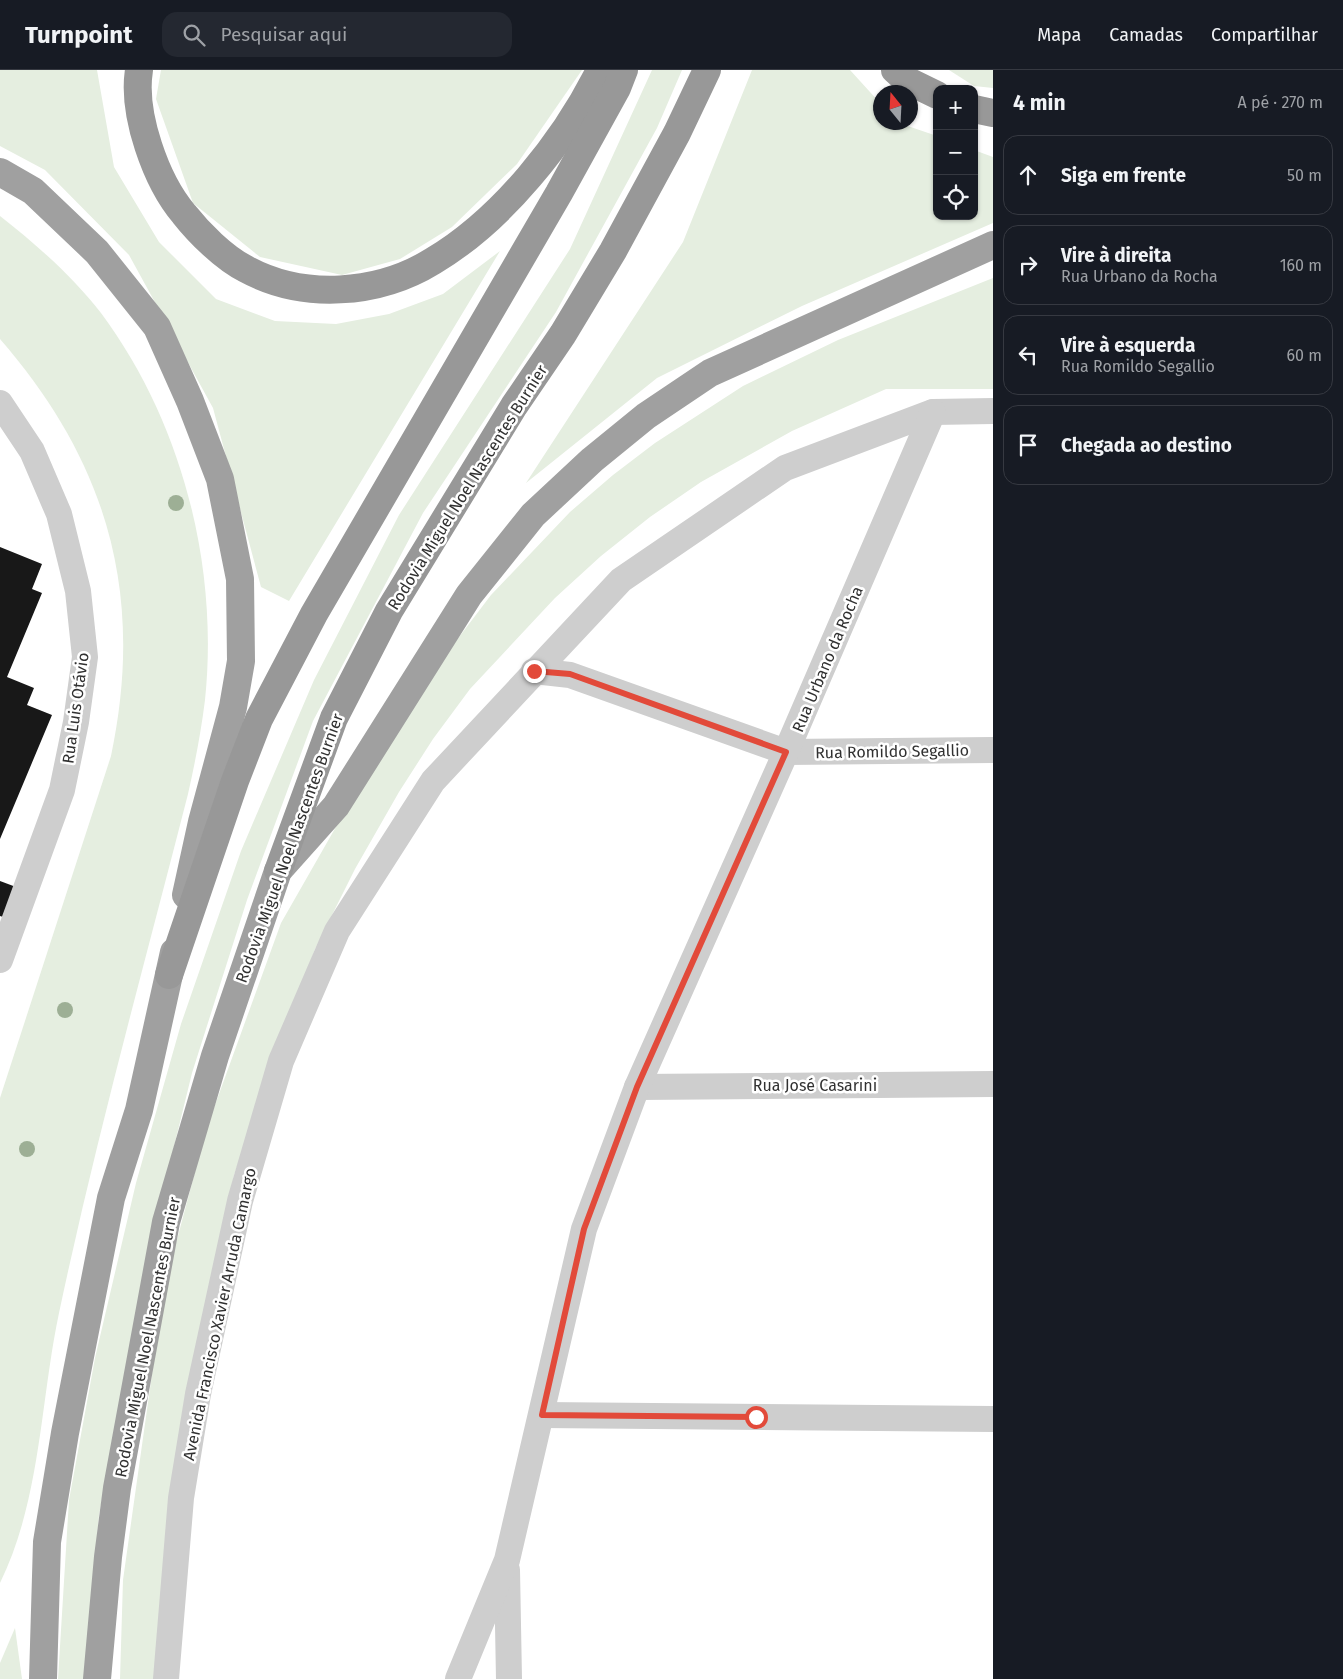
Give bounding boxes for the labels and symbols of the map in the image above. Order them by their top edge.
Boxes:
north arrow [873,85,918,130]
street label: Rodovia Miguel Noel Nascentes Burnier [384,361,552,613]
street label: Rua Urbano da Rocha [788,583,867,735]
street label: Rua Luis Otávio [58,651,93,765]
route end [523,660,546,683]
street label: Rodovia Miguel Noel Nascentes Burnier [232,710,347,985]
street label: Rua Romildo Segallio [815,741,969,762]
street label: Rua José Casarini [753,1076,877,1095]
street label: Avenida Francisco Xavier Arruda Camargo [179,1166,260,1462]
street label: Rodovia Miguel Noel Nascentes Burnier [111,1194,184,1479]
route start [745,1406,768,1429]

